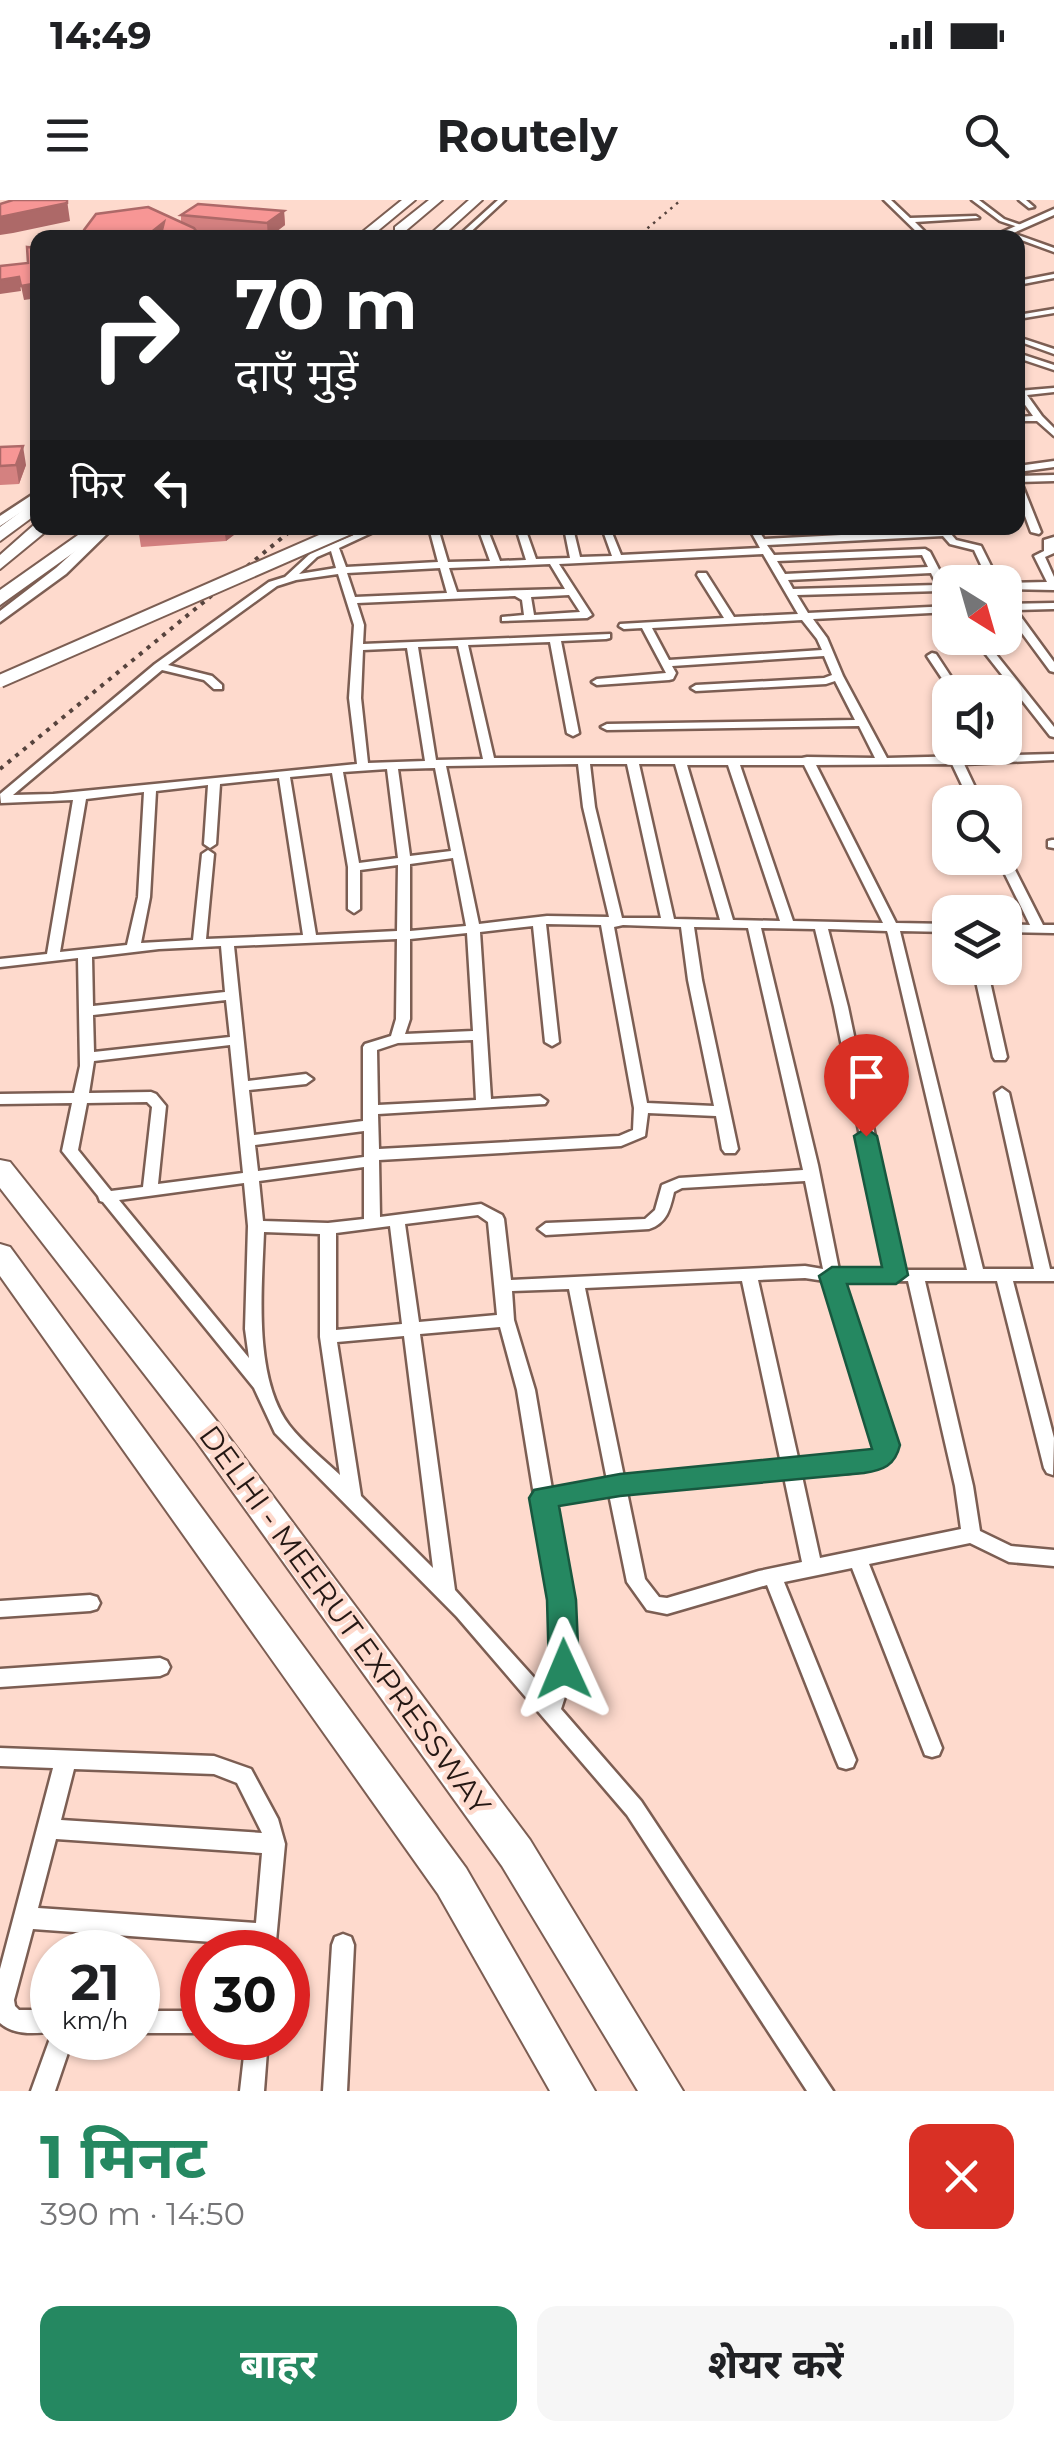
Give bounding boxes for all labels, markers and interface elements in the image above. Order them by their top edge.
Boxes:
text: 14:49 [50,12,152,59]
icon: menu [40,108,95,163]
text: Routely [436,108,618,163]
icon: search [959,108,1014,163]
text: 70 m [235,261,418,347]
icon: right [70,270,200,400]
text: दाएँ मुड़ें [235,347,358,402]
icon: left [145,460,200,515]
text: फिर [70,461,125,508]
north arrow [932,565,1022,655]
map controls [932,565,1022,985]
button: sound [932,675,1022,765]
button: search [932,785,1022,875]
button: layers [932,895,1022,985]
pin [824,1034,909,1137]
icon: arrive [839,1049,894,1104]
street label: DELHI - MEERUT EXPRESSWAY [191,1418,499,1823]
position arrow [512,1617,616,1721]
speed limit sign: 30 [180,1930,310,2060]
text: 21 [70,1952,120,2013]
text: km/h [62,2005,128,2035]
text: 1 मिनट [40,2120,206,2193]
button: close [909,2124,1014,2229]
text: 390 m · 14:50 [40,2194,245,2233]
button: बाहर [40,2306,517,2421]
button: शेयर करें [537,2306,1014,2421]

